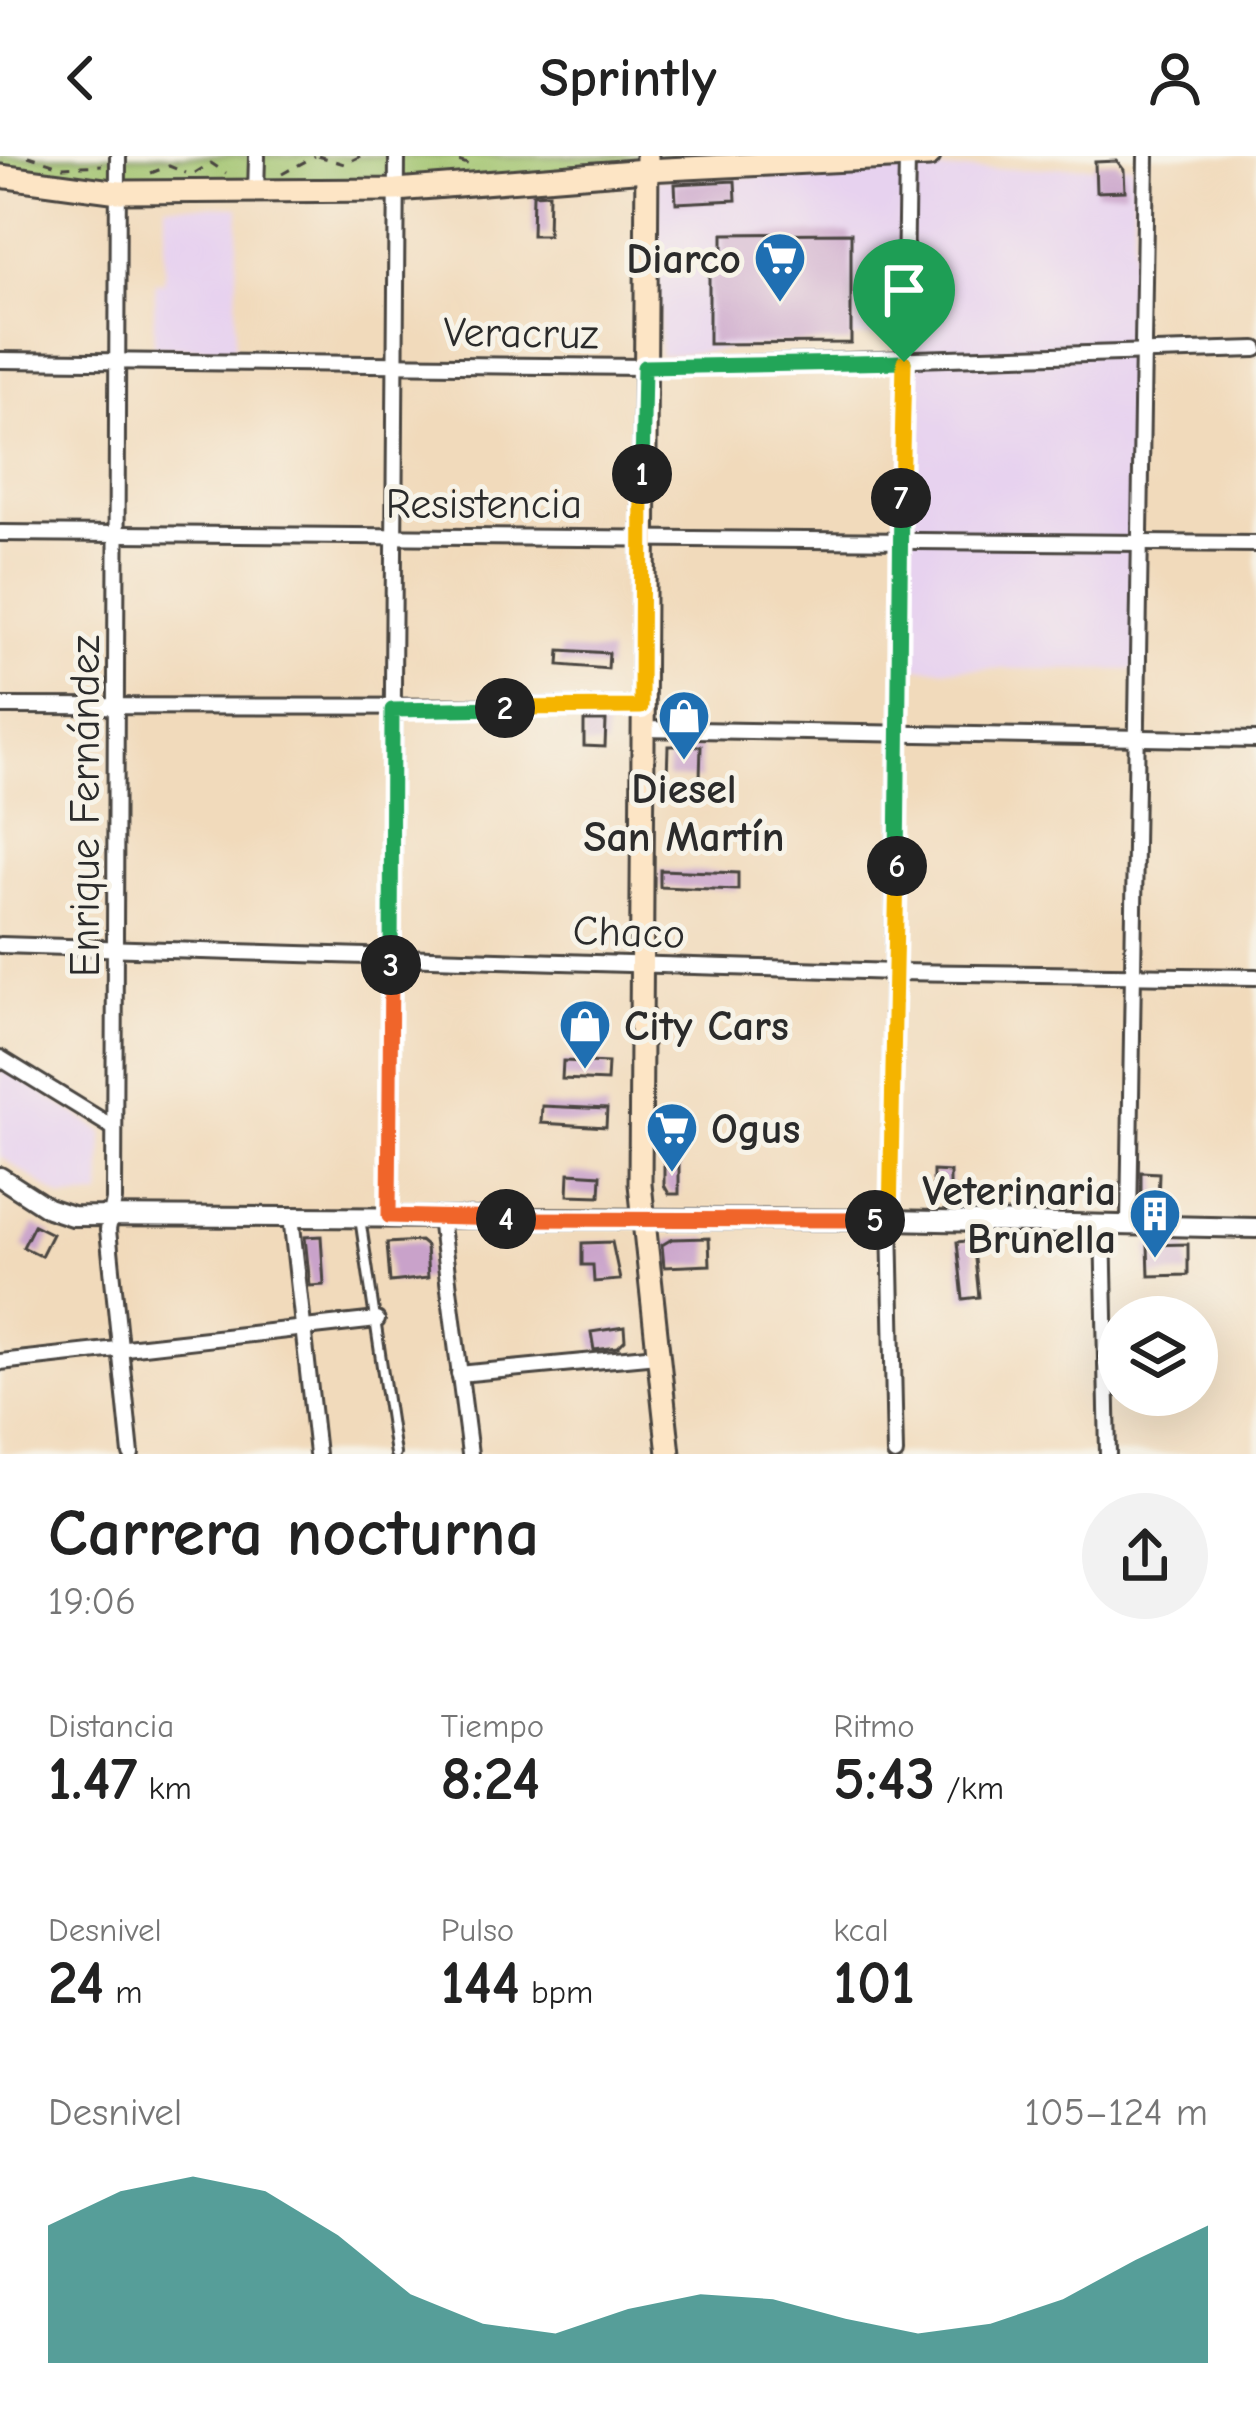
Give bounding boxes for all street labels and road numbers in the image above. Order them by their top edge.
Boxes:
street label: Veracruz [443,308,599,359]
street label: Resistencia [386,480,582,529]
street label: Enrique Fernández [61,635,110,977]
street label: Chaco [572,906,686,959]

